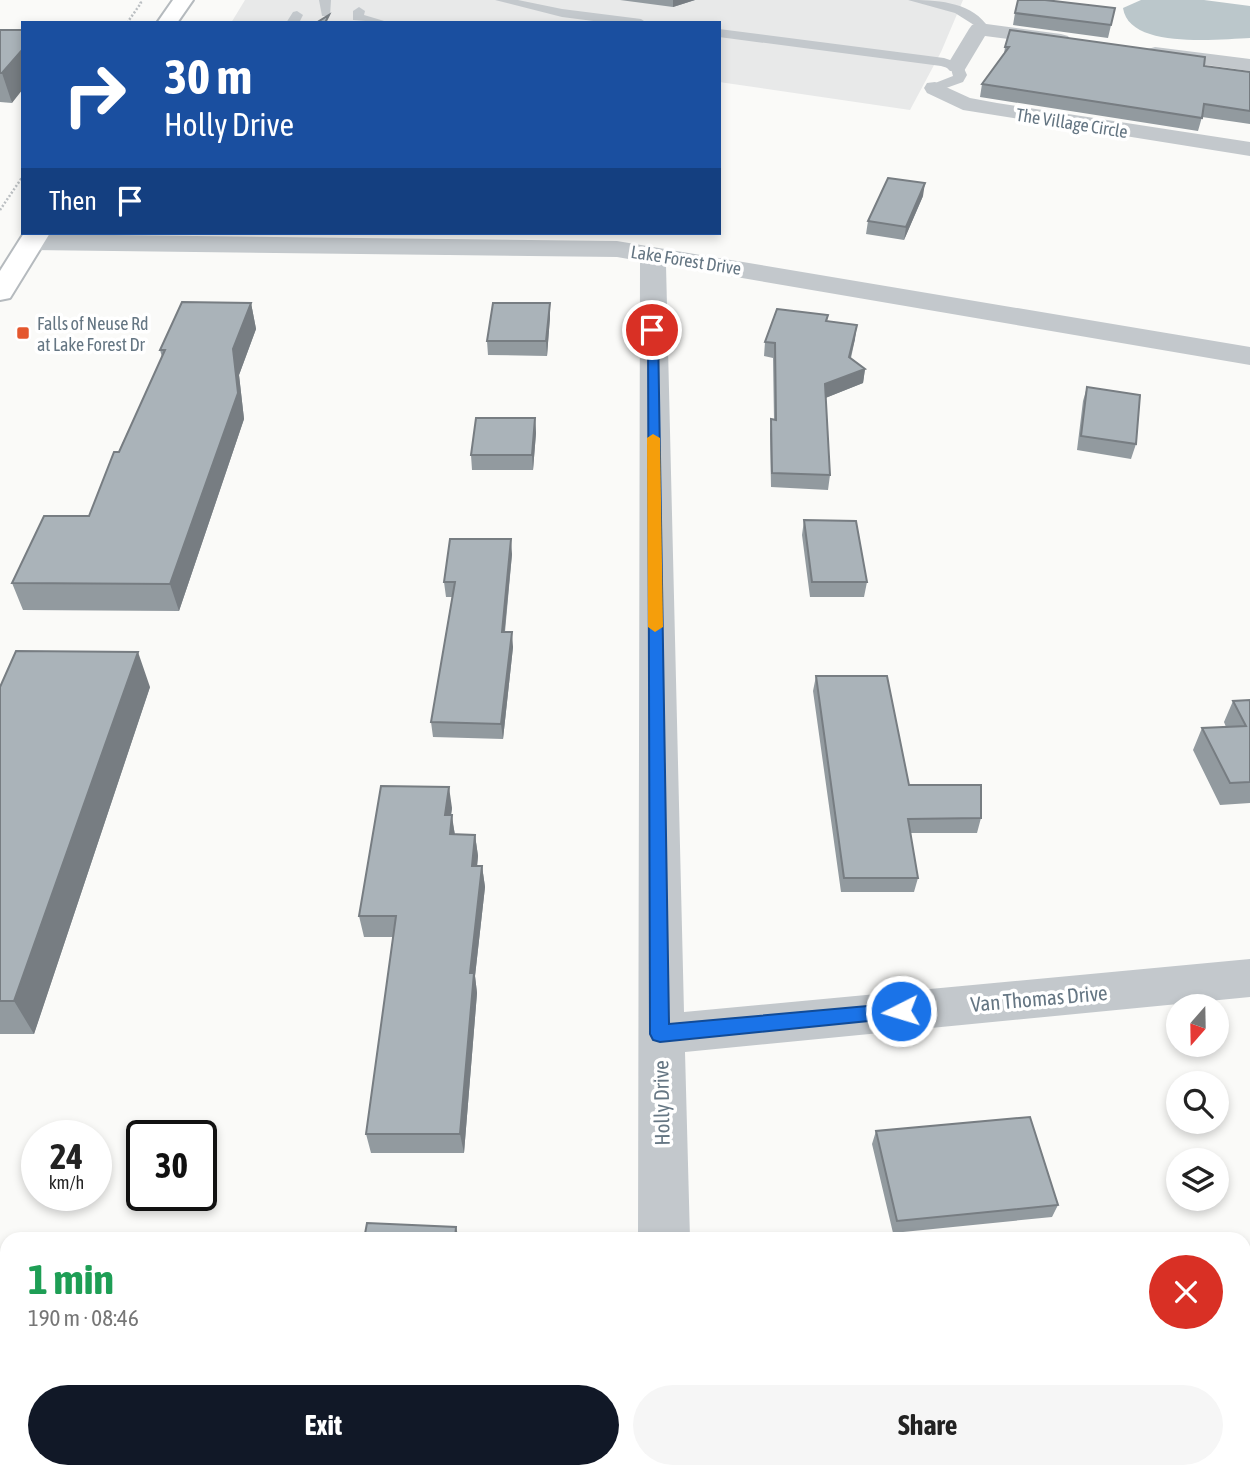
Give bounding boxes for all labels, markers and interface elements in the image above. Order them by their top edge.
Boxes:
text: 30 m [164,48,252,104]
icon: right [49,49,140,140]
street label: The Village Circle [1015,104,1129,142]
text: Holly Drive [164,106,294,143]
icon: arrive [111,182,149,220]
text: Then [49,186,97,216]
street label: Lake Forest Drive [629,241,743,279]
pin [622,300,682,360]
icon: arrive [633,311,671,349]
place label: Falls of Neuse Rd at Lake Forest Dr [37,313,149,355]
marker: Falls of Neuse Rd at Lake Forest Dr [15,325,31,341]
position arrow [864,974,938,1048]
street label: Van Thomas Drive [970,980,1108,1016]
north arrow [1166,994,1228,1057]
map controls [1166,994,1229,1211]
street label: Holly Drive [648,1060,674,1146]
button: search [1166,1071,1229,1134]
speed limit sign: 30 [126,1120,217,1211]
text: 24 [50,1136,83,1176]
button: layers [1166,1148,1229,1211]
text: km/h [49,1172,84,1193]
text: 1 min [28,1255,114,1303]
button: close [1149,1255,1223,1329]
text: 190 m · 08:46 [28,1305,139,1331]
button: Exit [28,1385,619,1465]
button: Share [633,1385,1223,1465]

